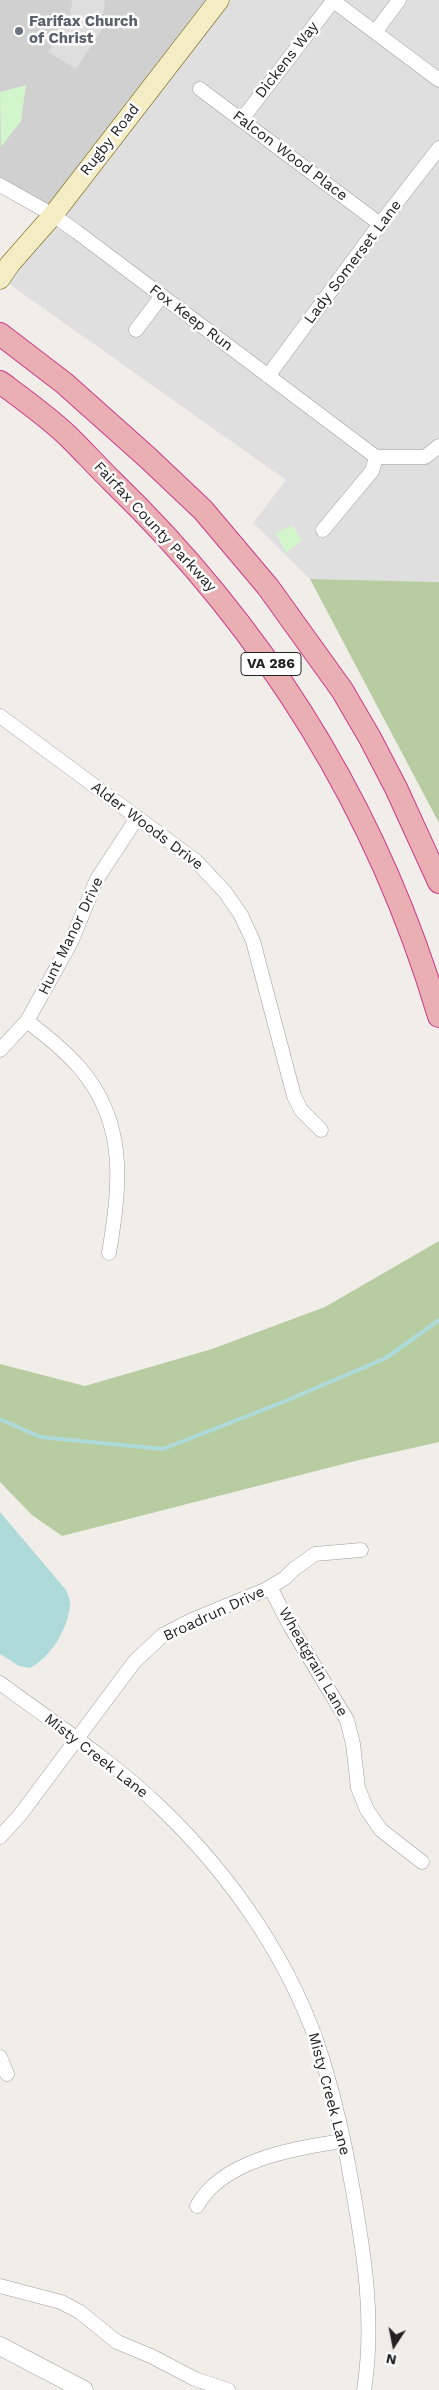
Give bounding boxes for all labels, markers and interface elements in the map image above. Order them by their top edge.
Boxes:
place label: Farifax Church of Christ [29,13,138,48]
street label: Dickens Way [252,18,322,102]
marker: Farifax Church of Christ [13,25,25,37]
street label: Rugby Road [77,101,143,179]
street label: Falcon Wood Place [229,107,351,205]
street label: Lady Somerset Lane [301,197,405,327]
street label: Fox Keep Run [146,281,236,355]
street label: Fairfax County Parkway [90,458,220,596]
road number: VA 286 [241,652,301,676]
street label: Alder Woods Drive [88,778,206,874]
street label: Hunt Manor Drive [35,874,107,998]
street label: Broadrun Drive [161,1583,267,1645]
street label: Wheatgrain Lane [274,1604,352,1720]
street label: Misty Creek Lane [41,1710,151,1802]
street label: Misty Creek Lane [304,2031,354,2157]
north arrow [369,2320,419,2370]
text: N [385,2351,398,2369]

